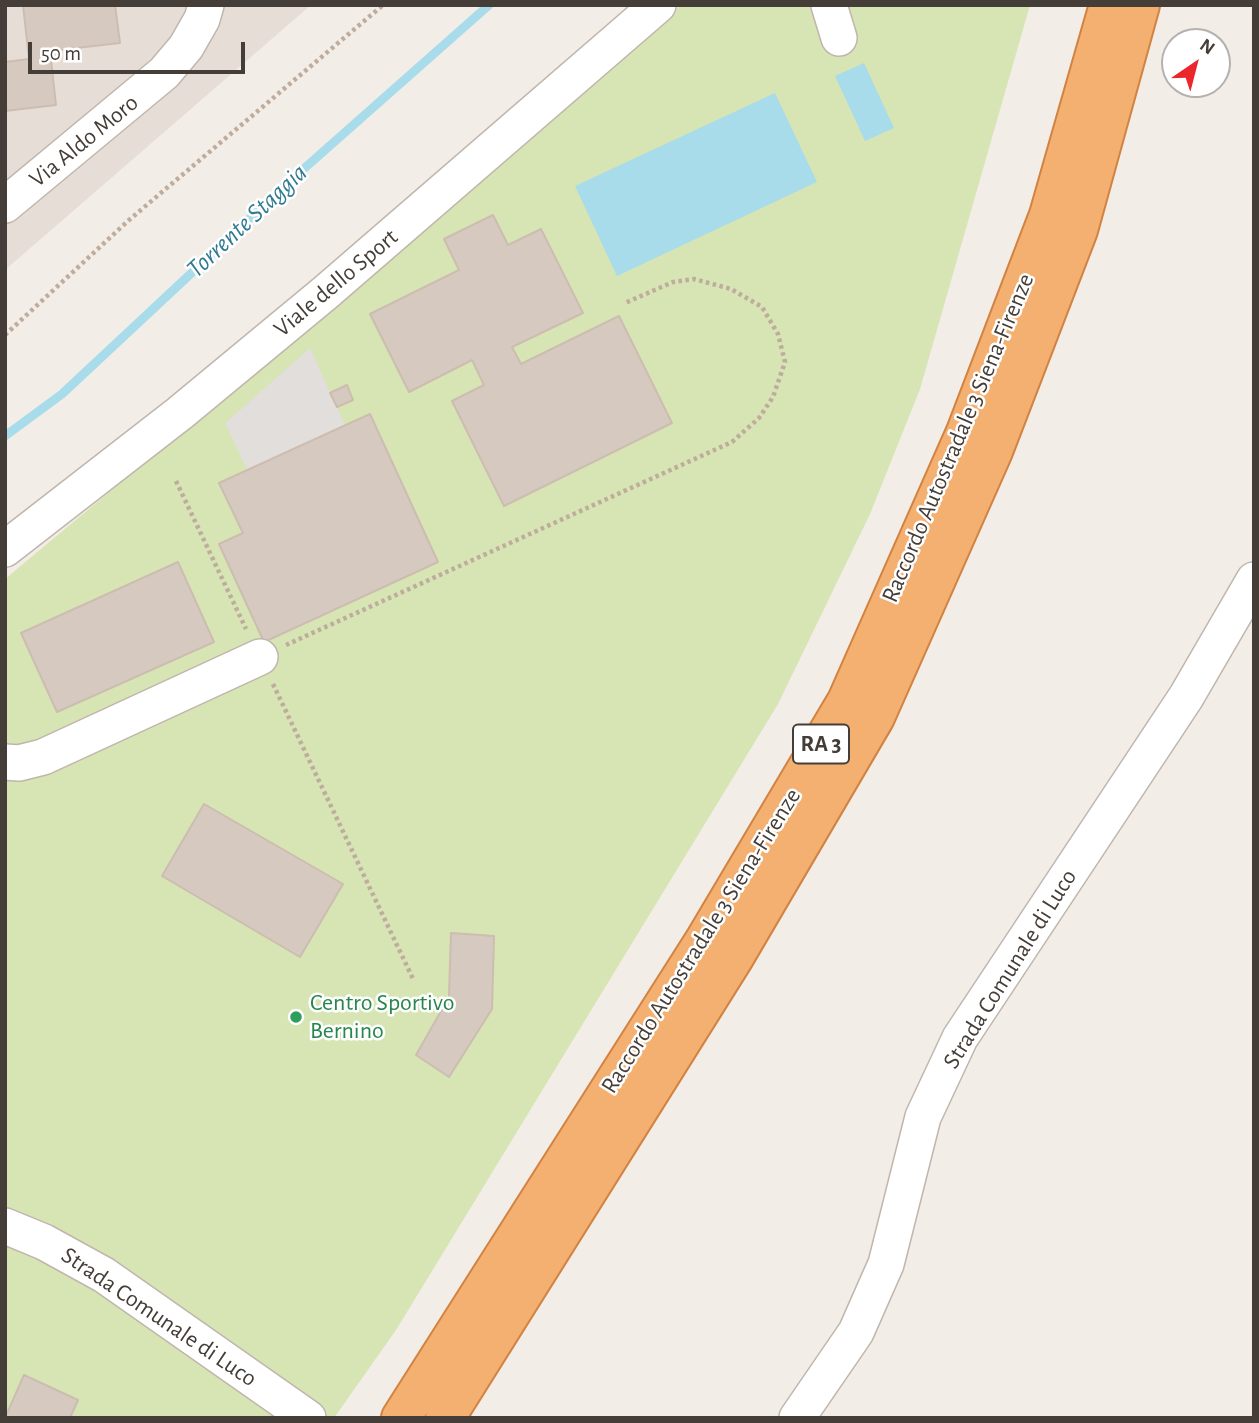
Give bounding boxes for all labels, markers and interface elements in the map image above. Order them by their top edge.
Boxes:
scale bar [32,28,248,72]
north arrow [1161,28,1231,98]
text: N [1196,35,1218,59]
text: 50 m [41,43,81,64]
street label: Via Aldo Moro [24,88,144,194]
water label: Torrente Staggia [180,157,314,285]
street label: Viale dello Sport [268,223,404,343]
street label: Raccordo Autostradale 3 Siena-Firenze [876,269,1040,607]
road number: RA 3 [793,724,849,764]
street label: Raccordo Autostradale 3 Siena-Firenze [595,783,807,1099]
street label: Strada Comunale di Luco [937,864,1083,1074]
place label: Centro Sportivo Bernino [310,989,454,1045]
marker: Centro Sportivo Bernino [288,1009,304,1025]
street label: Strada Comunale di Luco [56,1241,262,1393]

